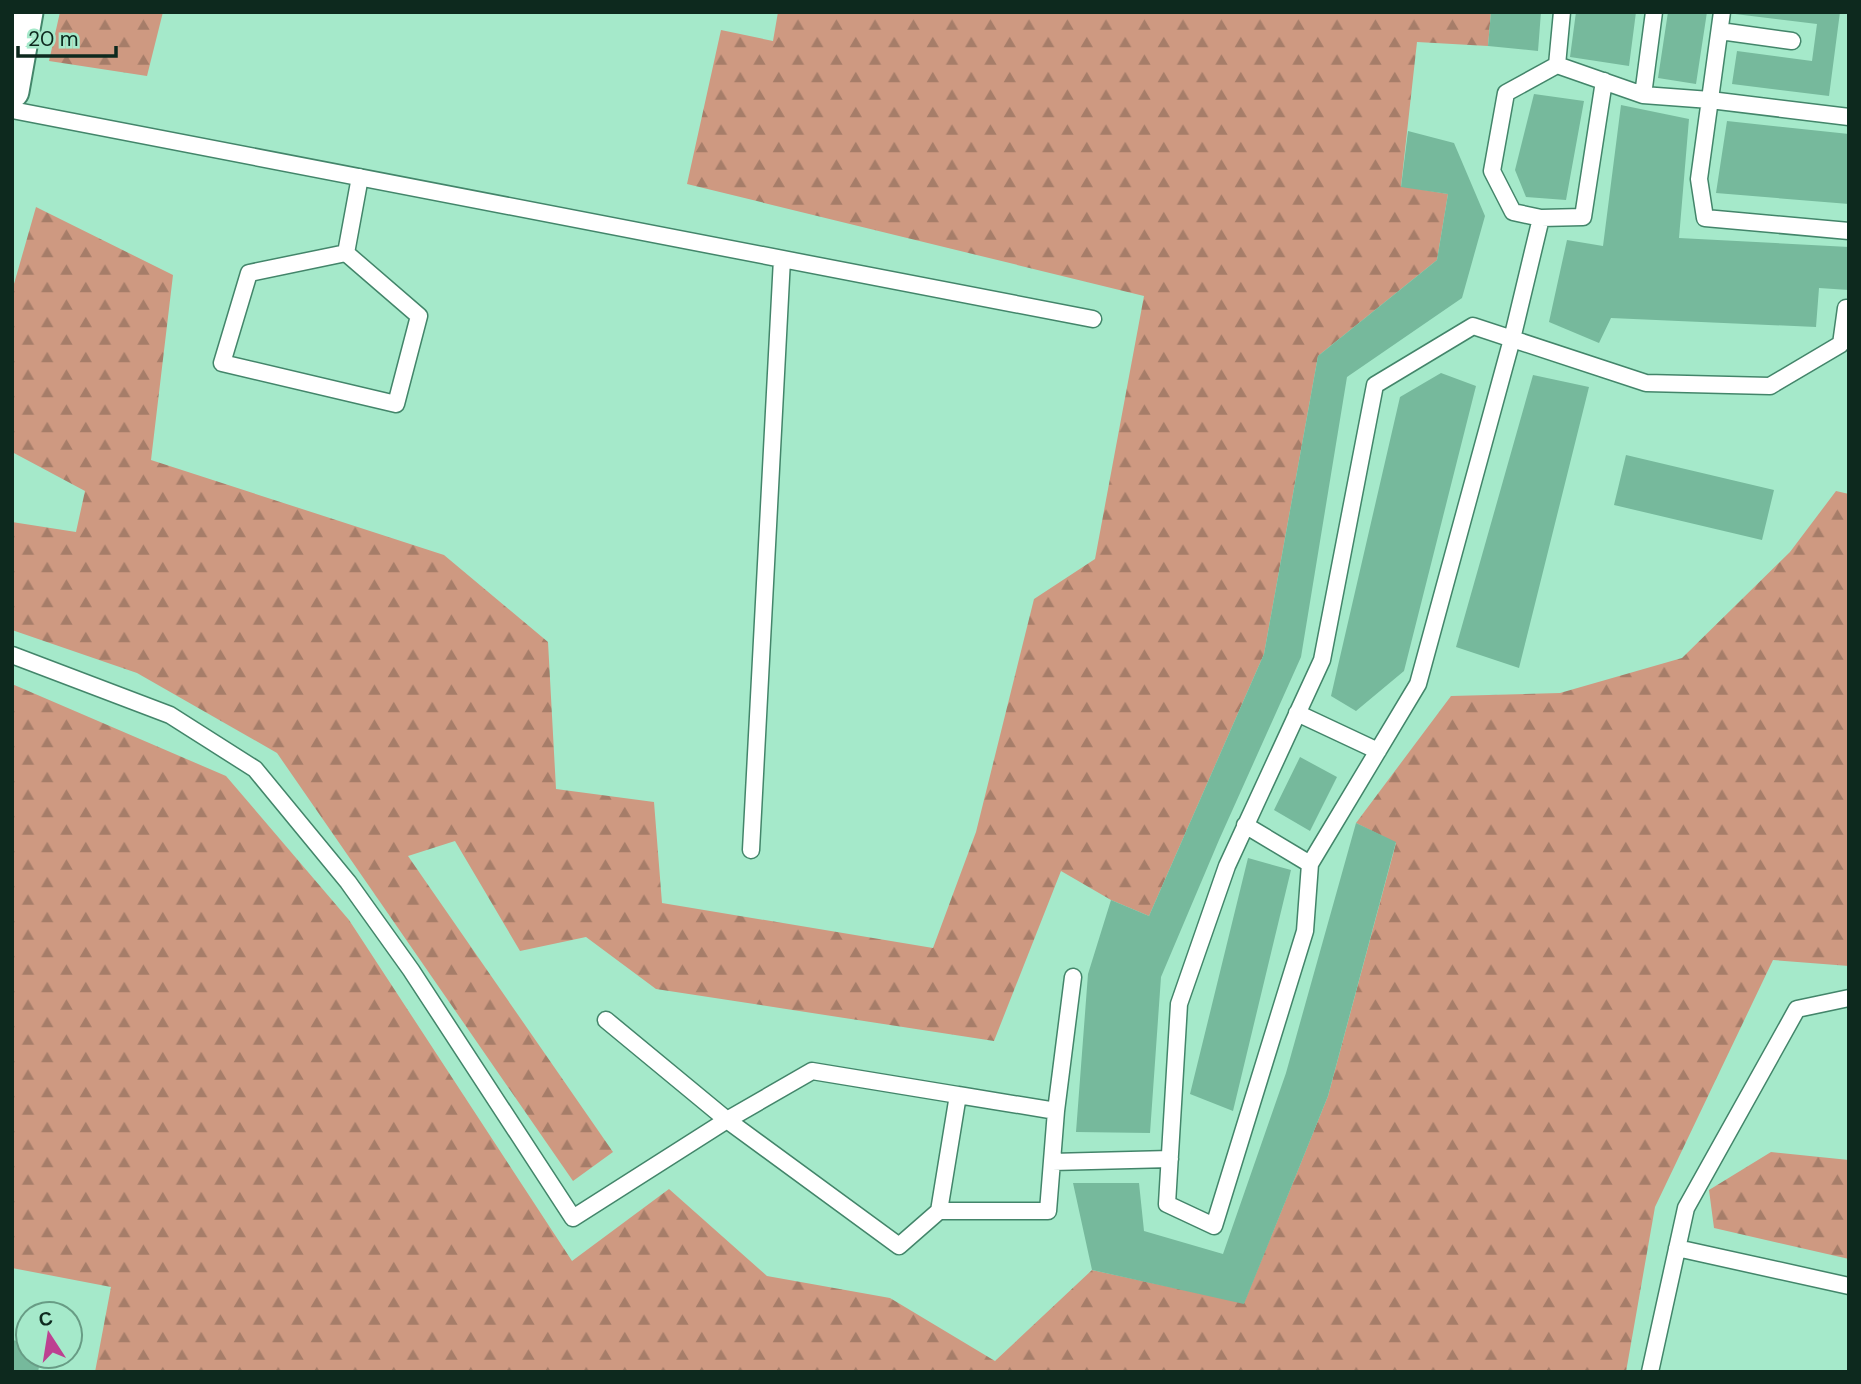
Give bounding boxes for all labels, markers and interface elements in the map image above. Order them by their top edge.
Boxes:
scale bar [18,14,116,58]
text: 20 m [28,25,79,53]
north arrow [14,1300,84,1370]
text: С [36,1305,55,1333]

